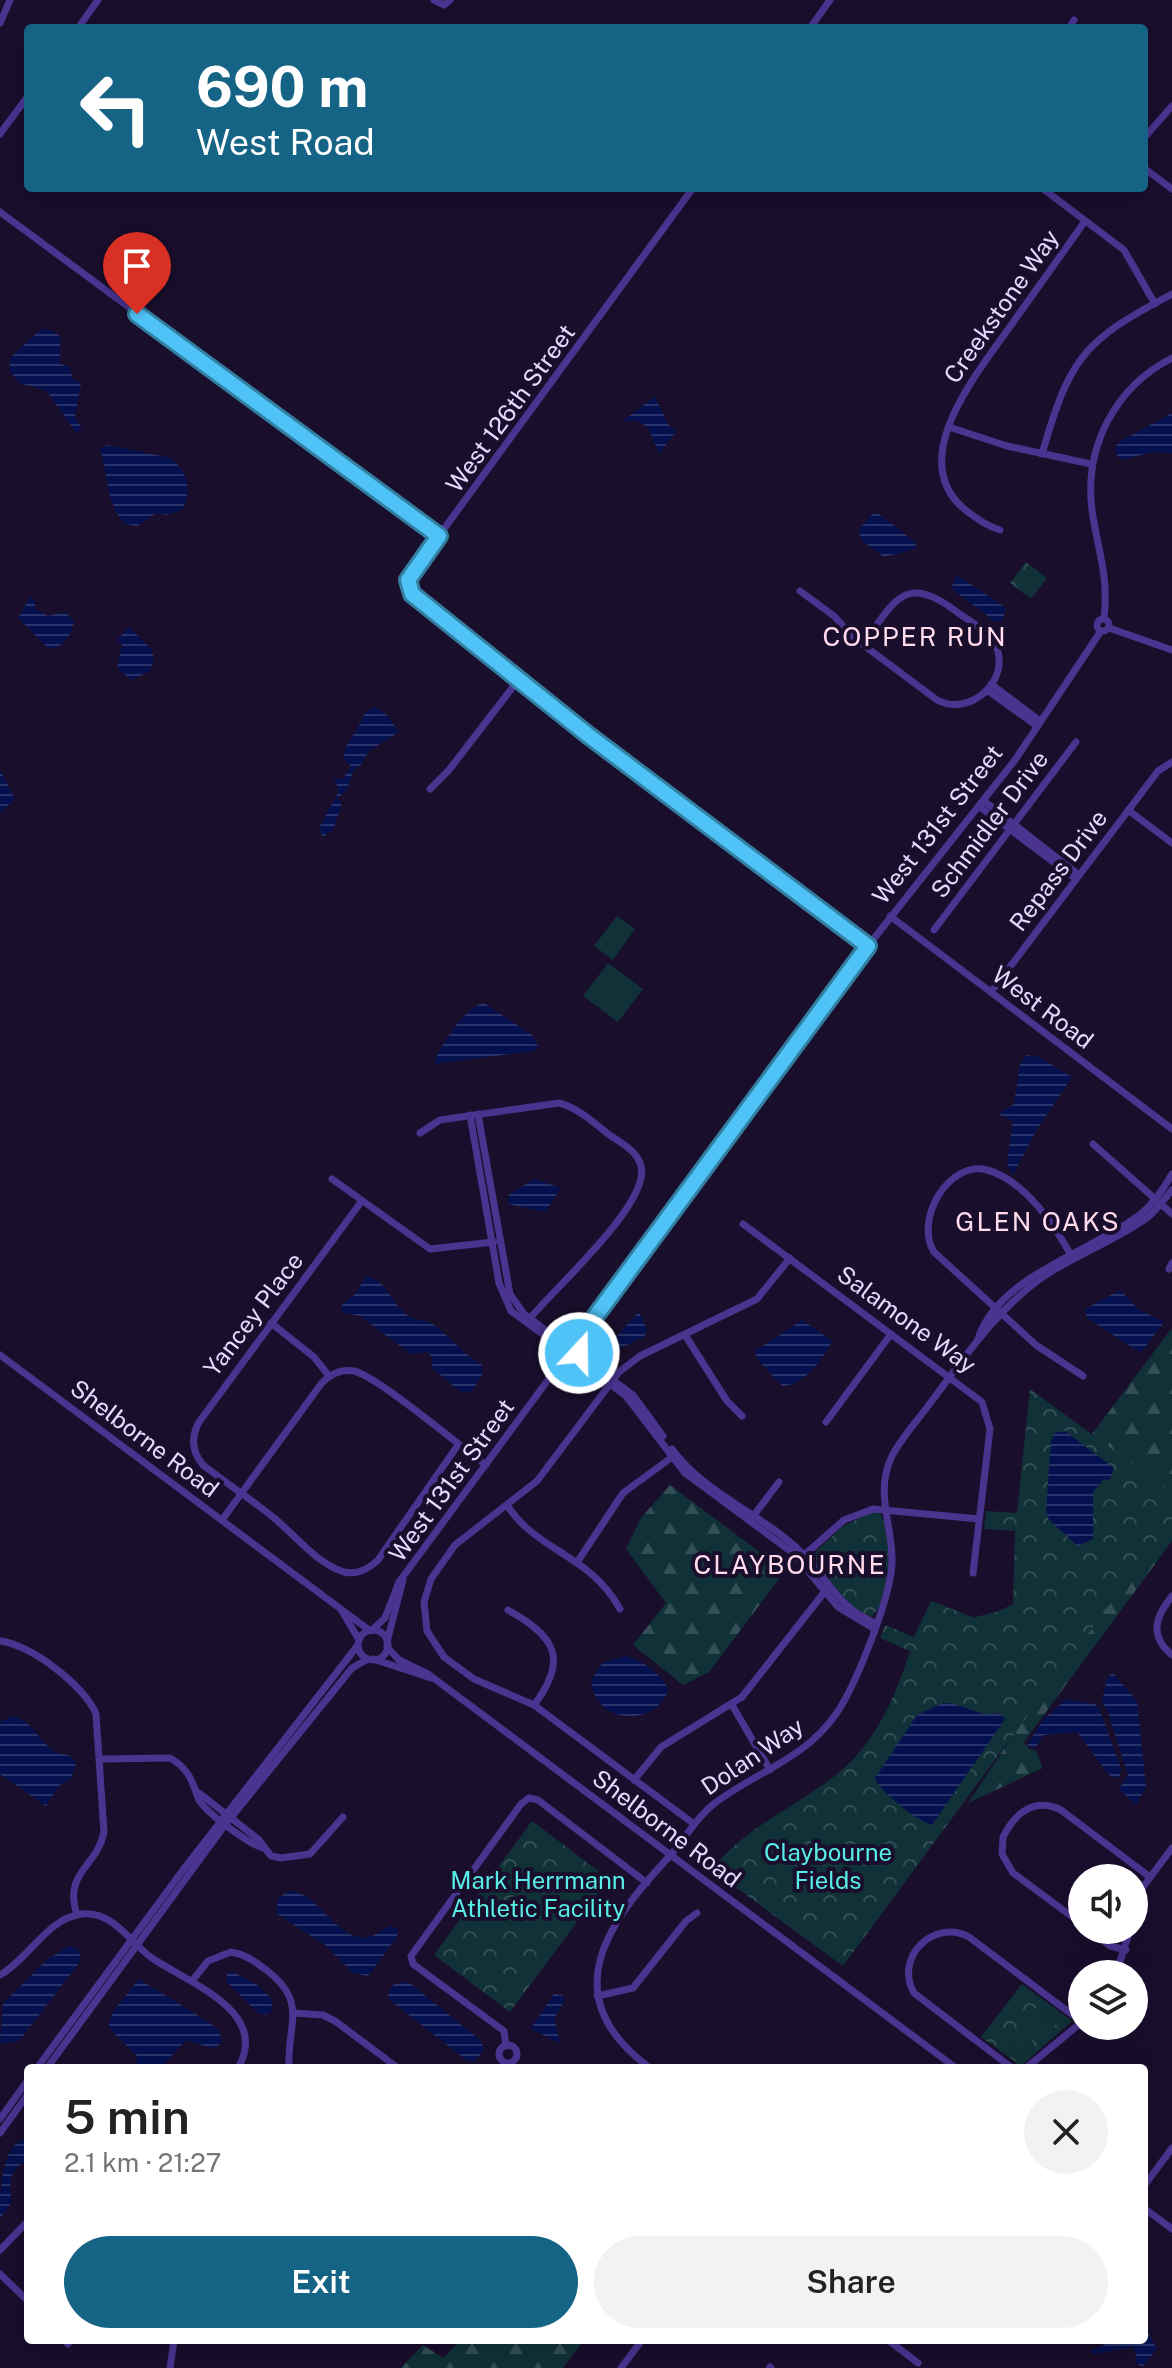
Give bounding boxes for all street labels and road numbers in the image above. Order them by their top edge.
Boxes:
street label: Creekstone Way [938,224,1064,388]
street label: West 126th Street [440,319,580,497]
street label: West 131st Street [866,739,1008,909]
street label: Schmidler Drive [925,745,1053,903]
street label: Repass Drive [1003,804,1113,936]
street label: West Road [987,960,1099,1054]
street label: Yancey Place [197,1247,309,1381]
street label: Salamone Way [832,1259,982,1379]
street label: Shelborne Road [66,1373,224,1503]
street label: West 131st Street [383,1393,519,1567]
street label: Dolan Way [696,1712,809,1800]
street label: Shelborne Road [588,1763,746,1893]

